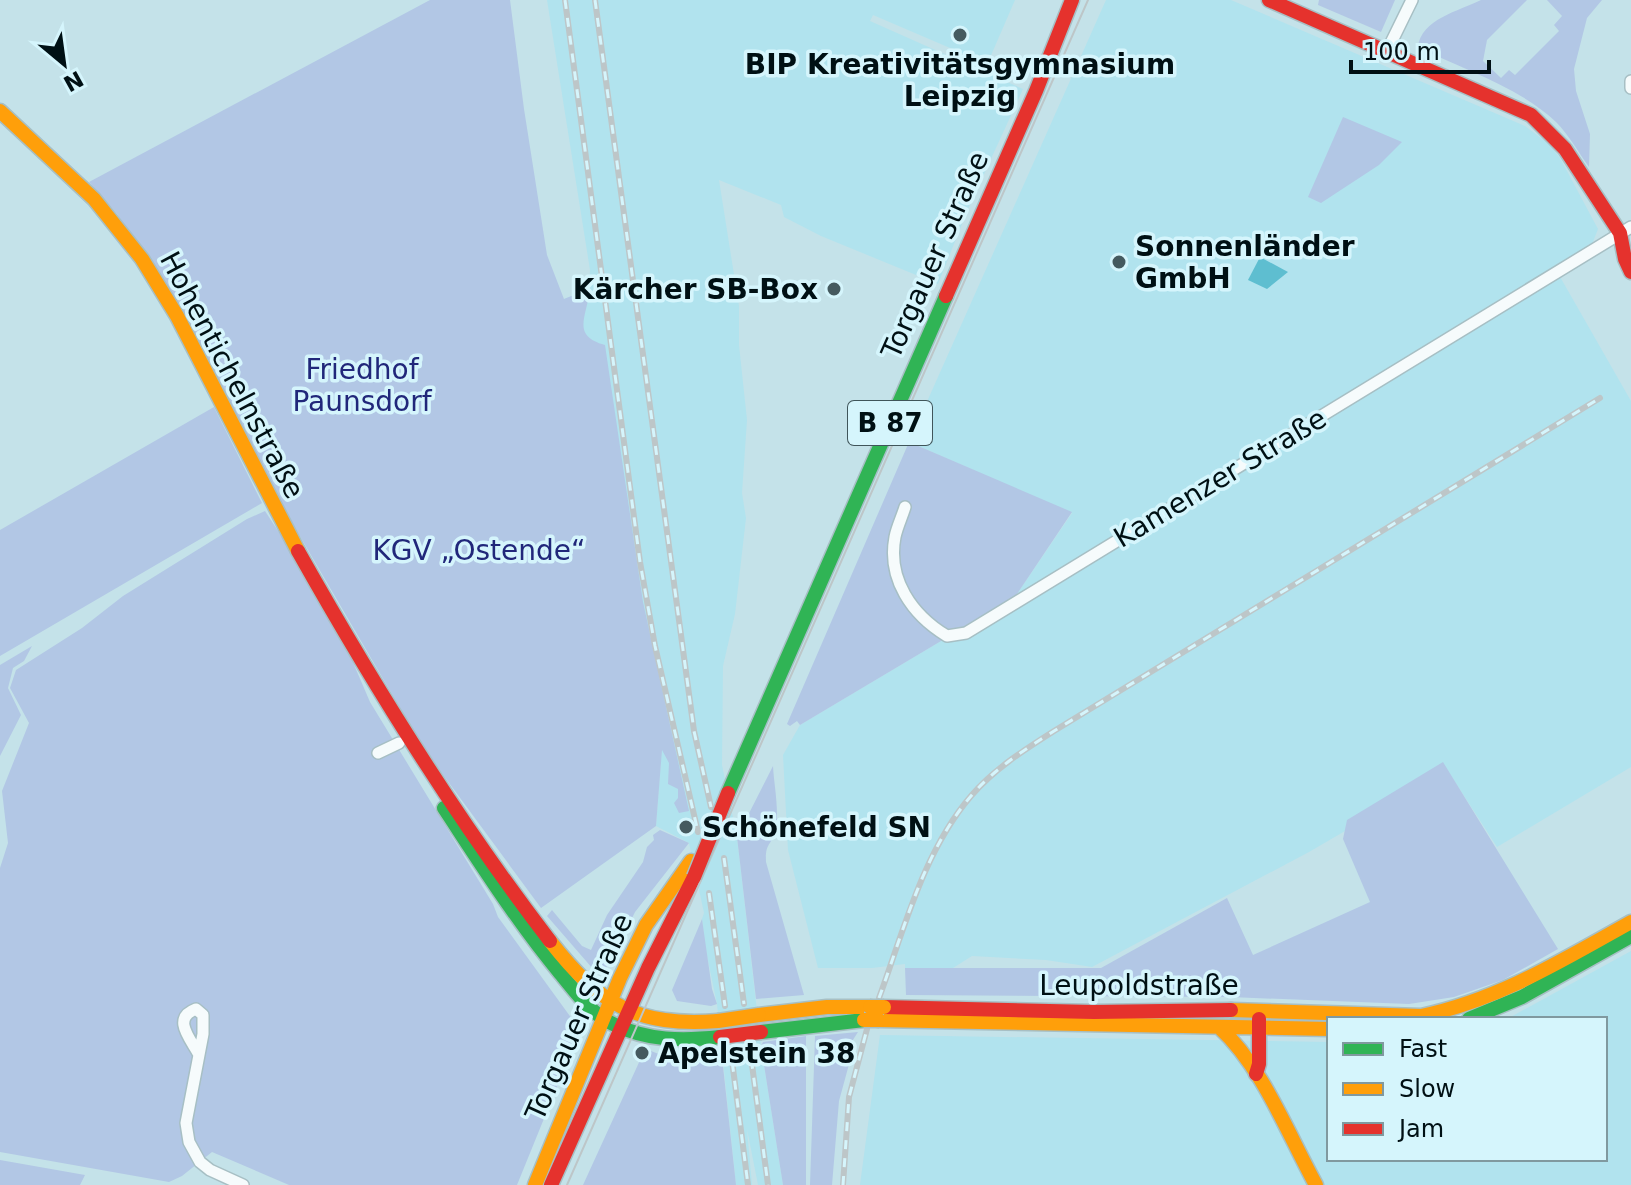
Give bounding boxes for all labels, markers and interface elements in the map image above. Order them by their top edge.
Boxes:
north arrow [24,24,104,104]
scale bar [1351,24,1489,74]
marker: BIP Kreativitätsgymnasium Leipzig [951,26,969,44]
text: 100 m [1363,38,1440,66]
place label: BIP Kreativitätsgymnasium Leipzig [745,48,1175,113]
text: N [59,66,88,96]
street label: Torgauer Straße [874,146,995,365]
place label: Sonnenländer GmbH [1135,230,1355,295]
street label: Hohentichelnstraße [153,246,311,504]
marker: Sonnenländer GmbH [1110,253,1128,271]
place label: Kärcher SB-Box [573,273,818,306]
marker: Kärcher SB-Box [825,280,843,298]
park label: Friedhof Paunsdorf [292,353,433,418]
road number: B 87 [848,401,932,445]
street label: Kamenzer Straße [1108,402,1332,554]
park label: KGV „Ostende“ [372,534,586,567]
place label: Schönefeld SN [702,811,931,844]
marker: Schönefeld SN [677,818,695,836]
street label: Torgauer Straße [518,908,639,1127]
street label: Leupoldstraße [1039,969,1239,1002]
legend [1327,1017,1607,1161]
text: Fast [1399,1035,1447,1063]
place label: Apelstein 38 [658,1037,856,1070]
marker: Apelstein 38 [633,1044,651,1062]
text: Slow [1399,1075,1455,1103]
text: Jam [1397,1115,1444,1143]

